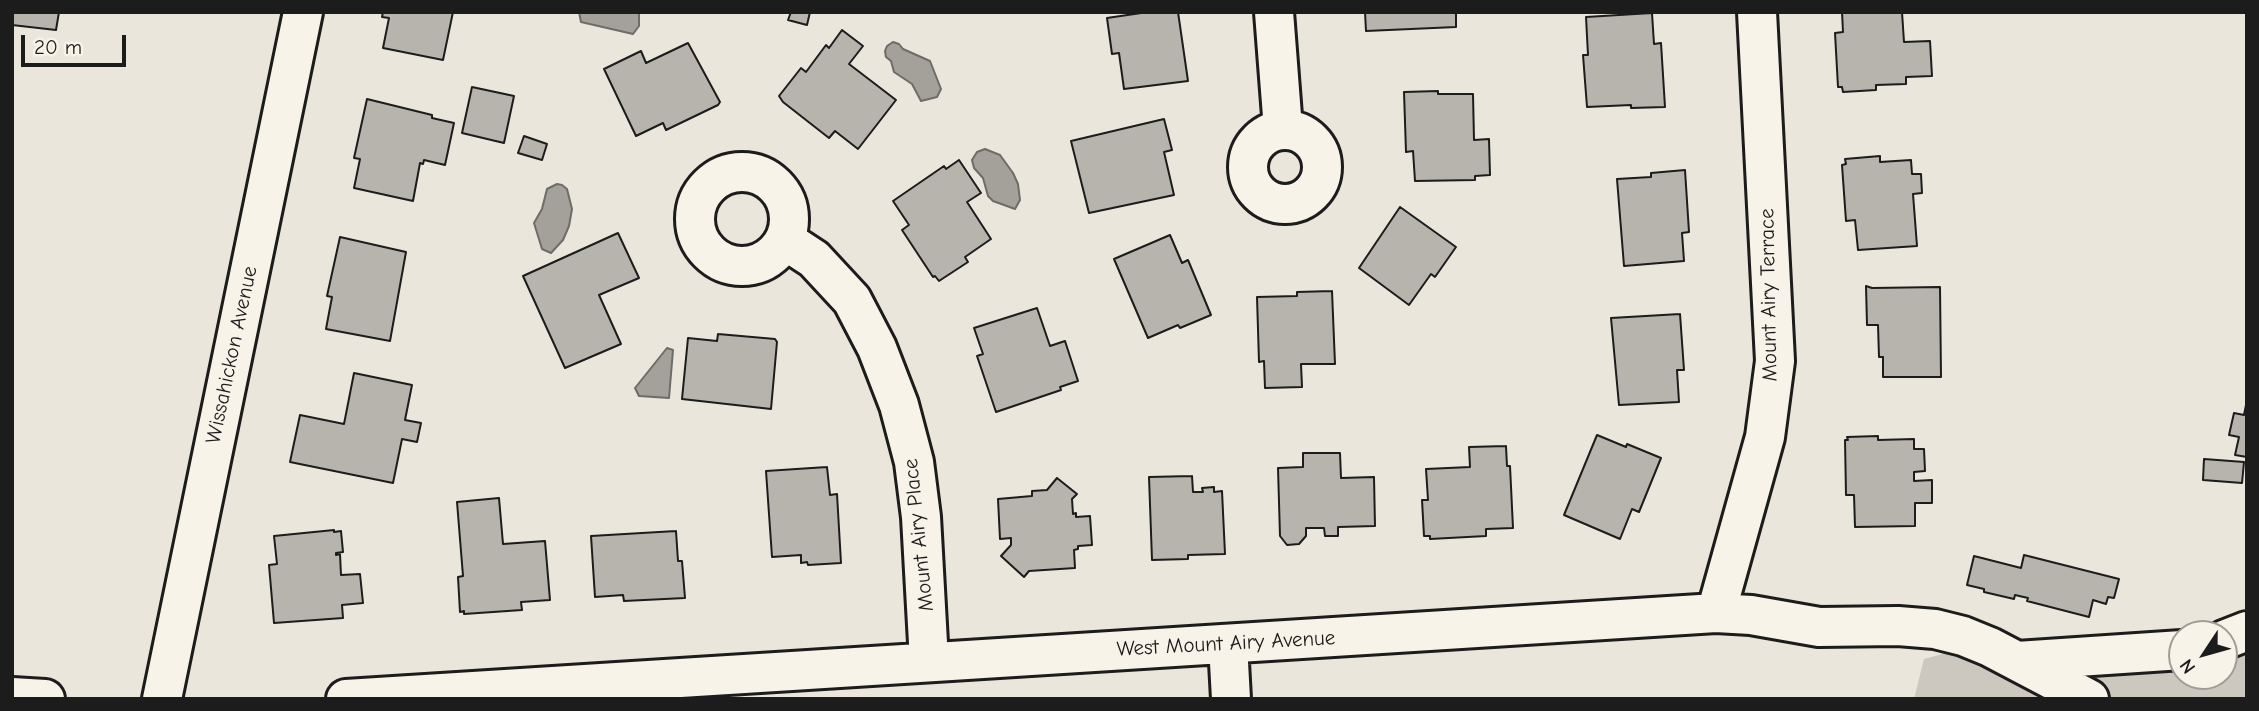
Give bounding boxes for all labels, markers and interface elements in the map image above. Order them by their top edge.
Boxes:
scale bar [24,21,130,65]
text: 20 m [34,35,82,59]
street label: Mount Airy Terrace [1755,208,1783,382]
street label: Wissahickon Avenue [201,264,263,446]
street label: Mount Airy Place [898,457,940,613]
north arrow [2168,620,2238,690]
street label: West Mount Airy Avenue [1116,626,1336,662]
text: N [2175,655,2200,678]

